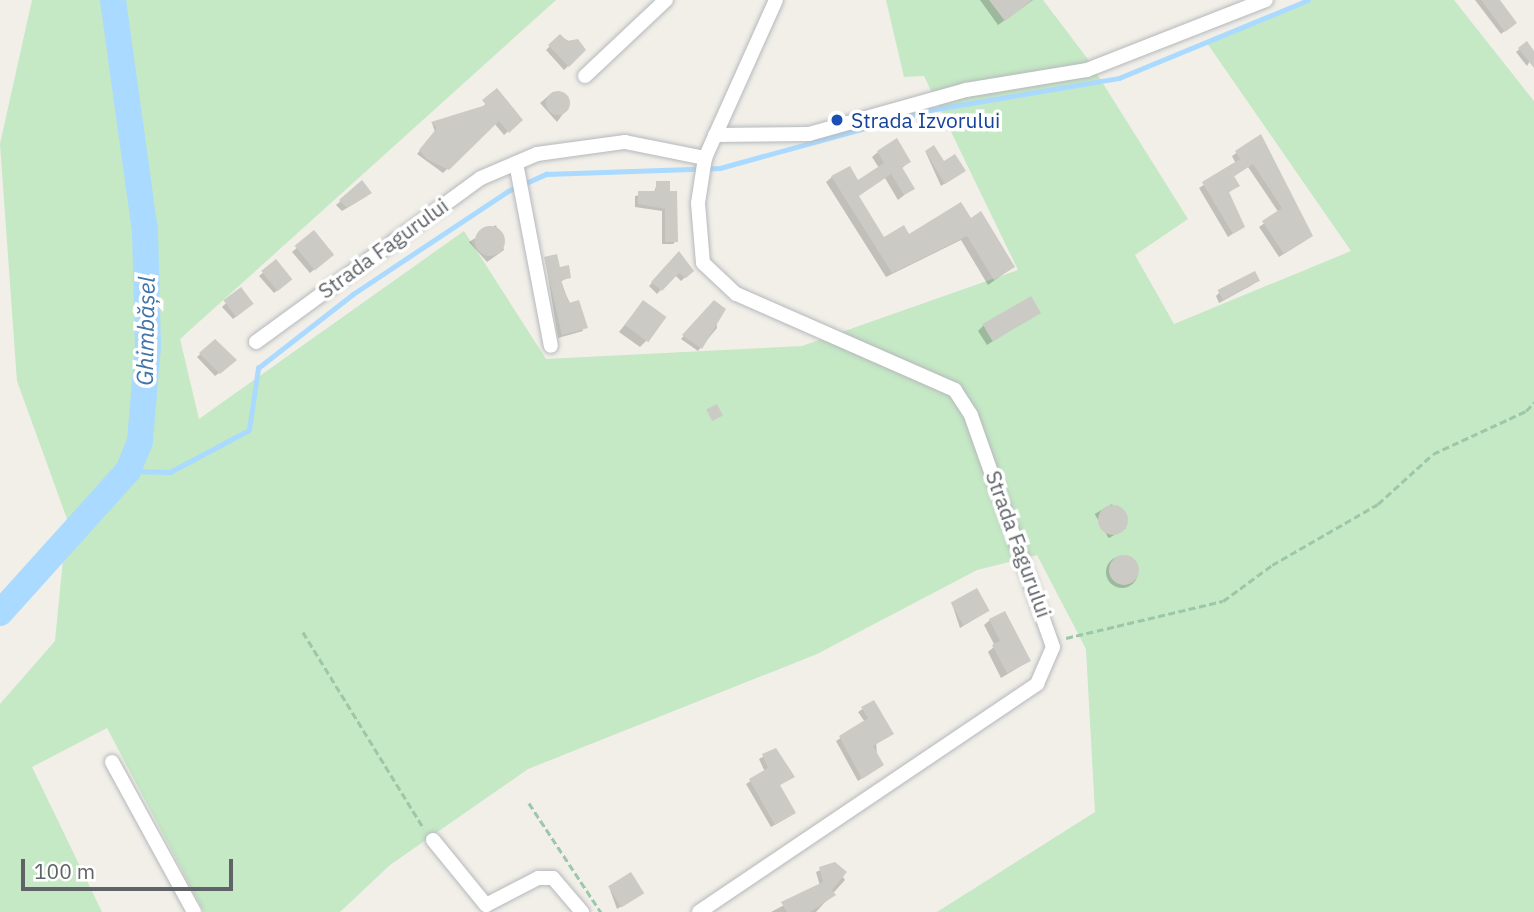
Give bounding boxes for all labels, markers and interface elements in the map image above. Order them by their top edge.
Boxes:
place label: Strada Izvorului [851,107,1000,133]
marker: Strada Izvorului [829,112,845,128]
street label: Strada Fagurului [313,192,453,304]
water label: Ghimbășel [130,276,160,386]
street label: Strada Fagurului [981,467,1057,621]
scale bar [24,846,236,890]
text: 100 m [34,857,95,885]

